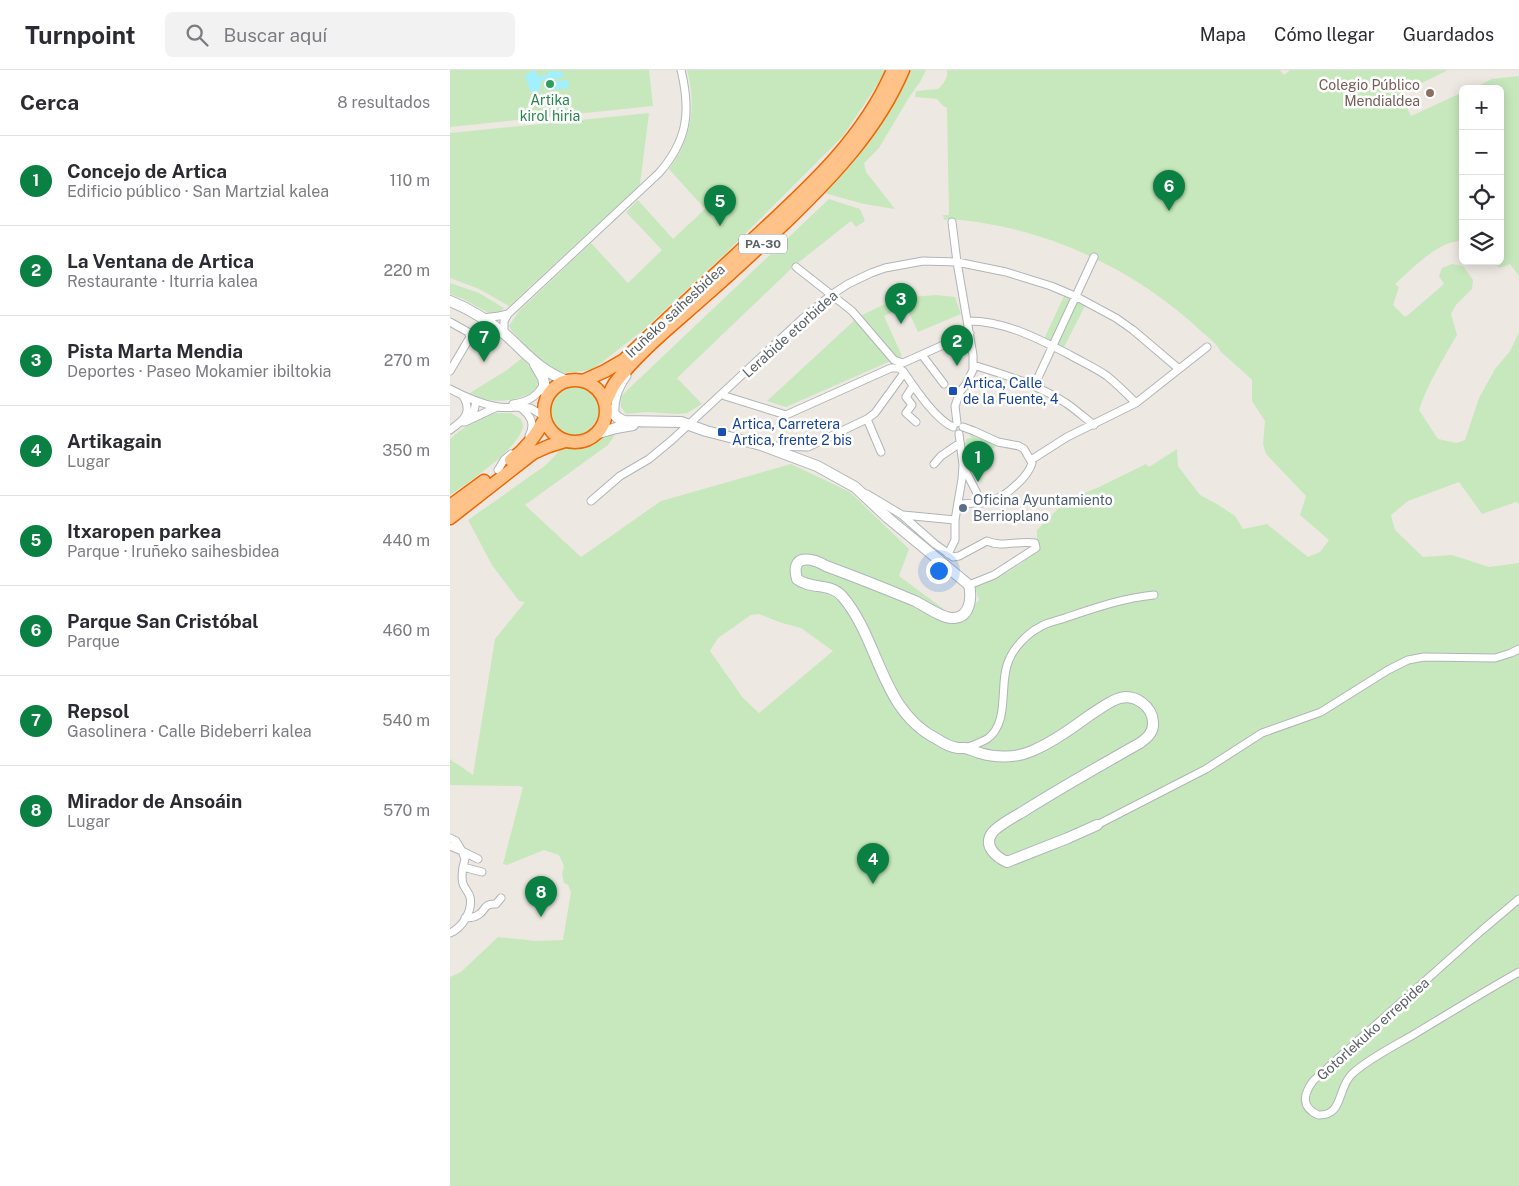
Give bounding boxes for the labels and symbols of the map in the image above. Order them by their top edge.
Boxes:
place label: Colegio Público Mendialdea [1319,77,1420,109]
marker: Artika kirol hiria [544,78,556,90]
marker: Colegio Público Mendialdea [1424,87,1436,99]
place label: Artika kirol hiria [520,92,580,124]
pin: 6 [1153,170,1185,211]
pin: 5 [704,185,736,226]
road number: PA-30 [739,234,787,253]
street label: Iruñeko saihesbidea [622,261,728,361]
pin: 3 [885,283,917,324]
street label: Lerabide etorbidea [739,287,841,381]
pin: 7 [468,321,500,362]
pin: 2 [941,325,973,366]
place label: Artica, Calle de la Fuente, 4 [963,375,1059,407]
marker: Artica, Calle de la Fuente, 4 [947,385,959,397]
place label: Artica, Carretera Artica, frente 2 bis [732,416,852,448]
marker: Artica, Carretera Artica, frente 2 bis [716,426,728,438]
pin: 1 [962,441,994,482]
place label: Oficina Ayuntamiento Berrioplano [973,492,1113,524]
marker: Oficina Ayuntamiento Berrioplano [957,502,969,514]
your location [926,558,952,584]
pin: 4 [857,843,889,884]
pin: 8 [525,876,557,917]
street label: Gotorlekuko errepidea [1314,974,1432,1084]

